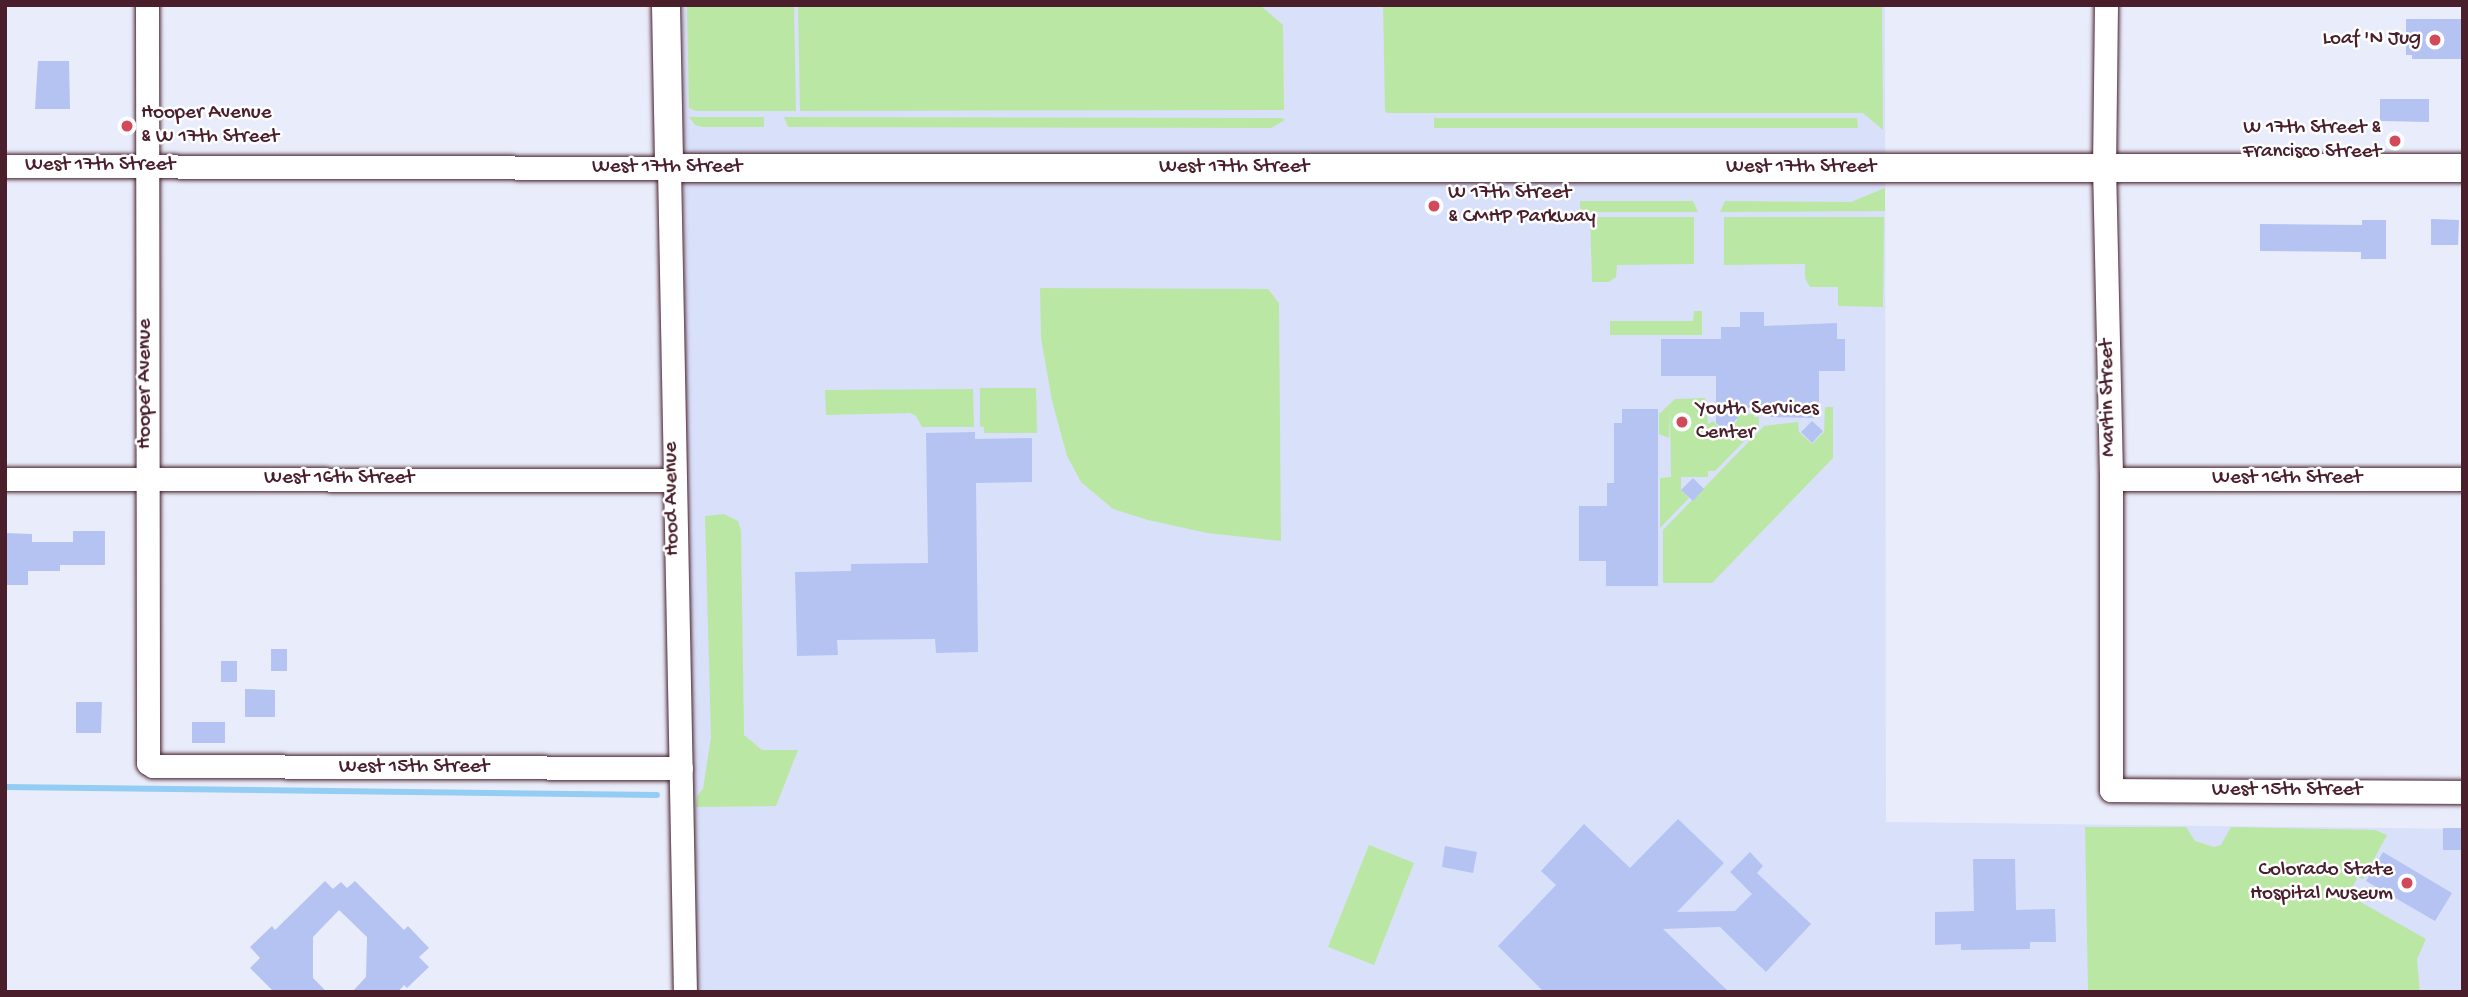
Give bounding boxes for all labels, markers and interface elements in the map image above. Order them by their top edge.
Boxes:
place label: Loaf 'N Jug [2322,27,2421,53]
marker: Loaf 'N Jug [2427,32,2443,48]
place label: Hooper Avenue & W 17th Street [141,101,279,151]
place label: W 17th Street & Francisco Street [2243,116,2381,166]
marker: Hooper Avenue & W 17th Street [119,118,135,134]
marker: W 17th Street & Francisco Street [2387,133,2403,149]
street label: West 17th Street [25,153,175,179]
street label: West 17th Street [592,155,742,181]
street label: West 17th Street [1159,155,1309,181]
street label: West 17th Street [1726,155,1876,181]
place label: W 17th Street & CMHP Parkway [1448,181,1595,231]
marker: W 17th Street & CMHP Parkway [1426,198,1442,214]
street label: Hooper Avenue [133,319,159,449]
street label: Martin Street [2095,339,2123,457]
place label: Youth Services Center [1696,397,1819,447]
marker: Youth Services Center [1674,414,1690,430]
street label: Hood Avenue [659,442,687,556]
street label: West 16th Street [264,466,414,492]
street label: West 16th Street [2212,466,2362,492]
street label: West 15th Street [339,755,489,781]
street label: West 15th Street [2212,778,2362,804]
place label: Colorado State Hospital Museum [2250,858,2393,908]
marker: Colorado State Hospital Museum [2399,875,2415,891]

